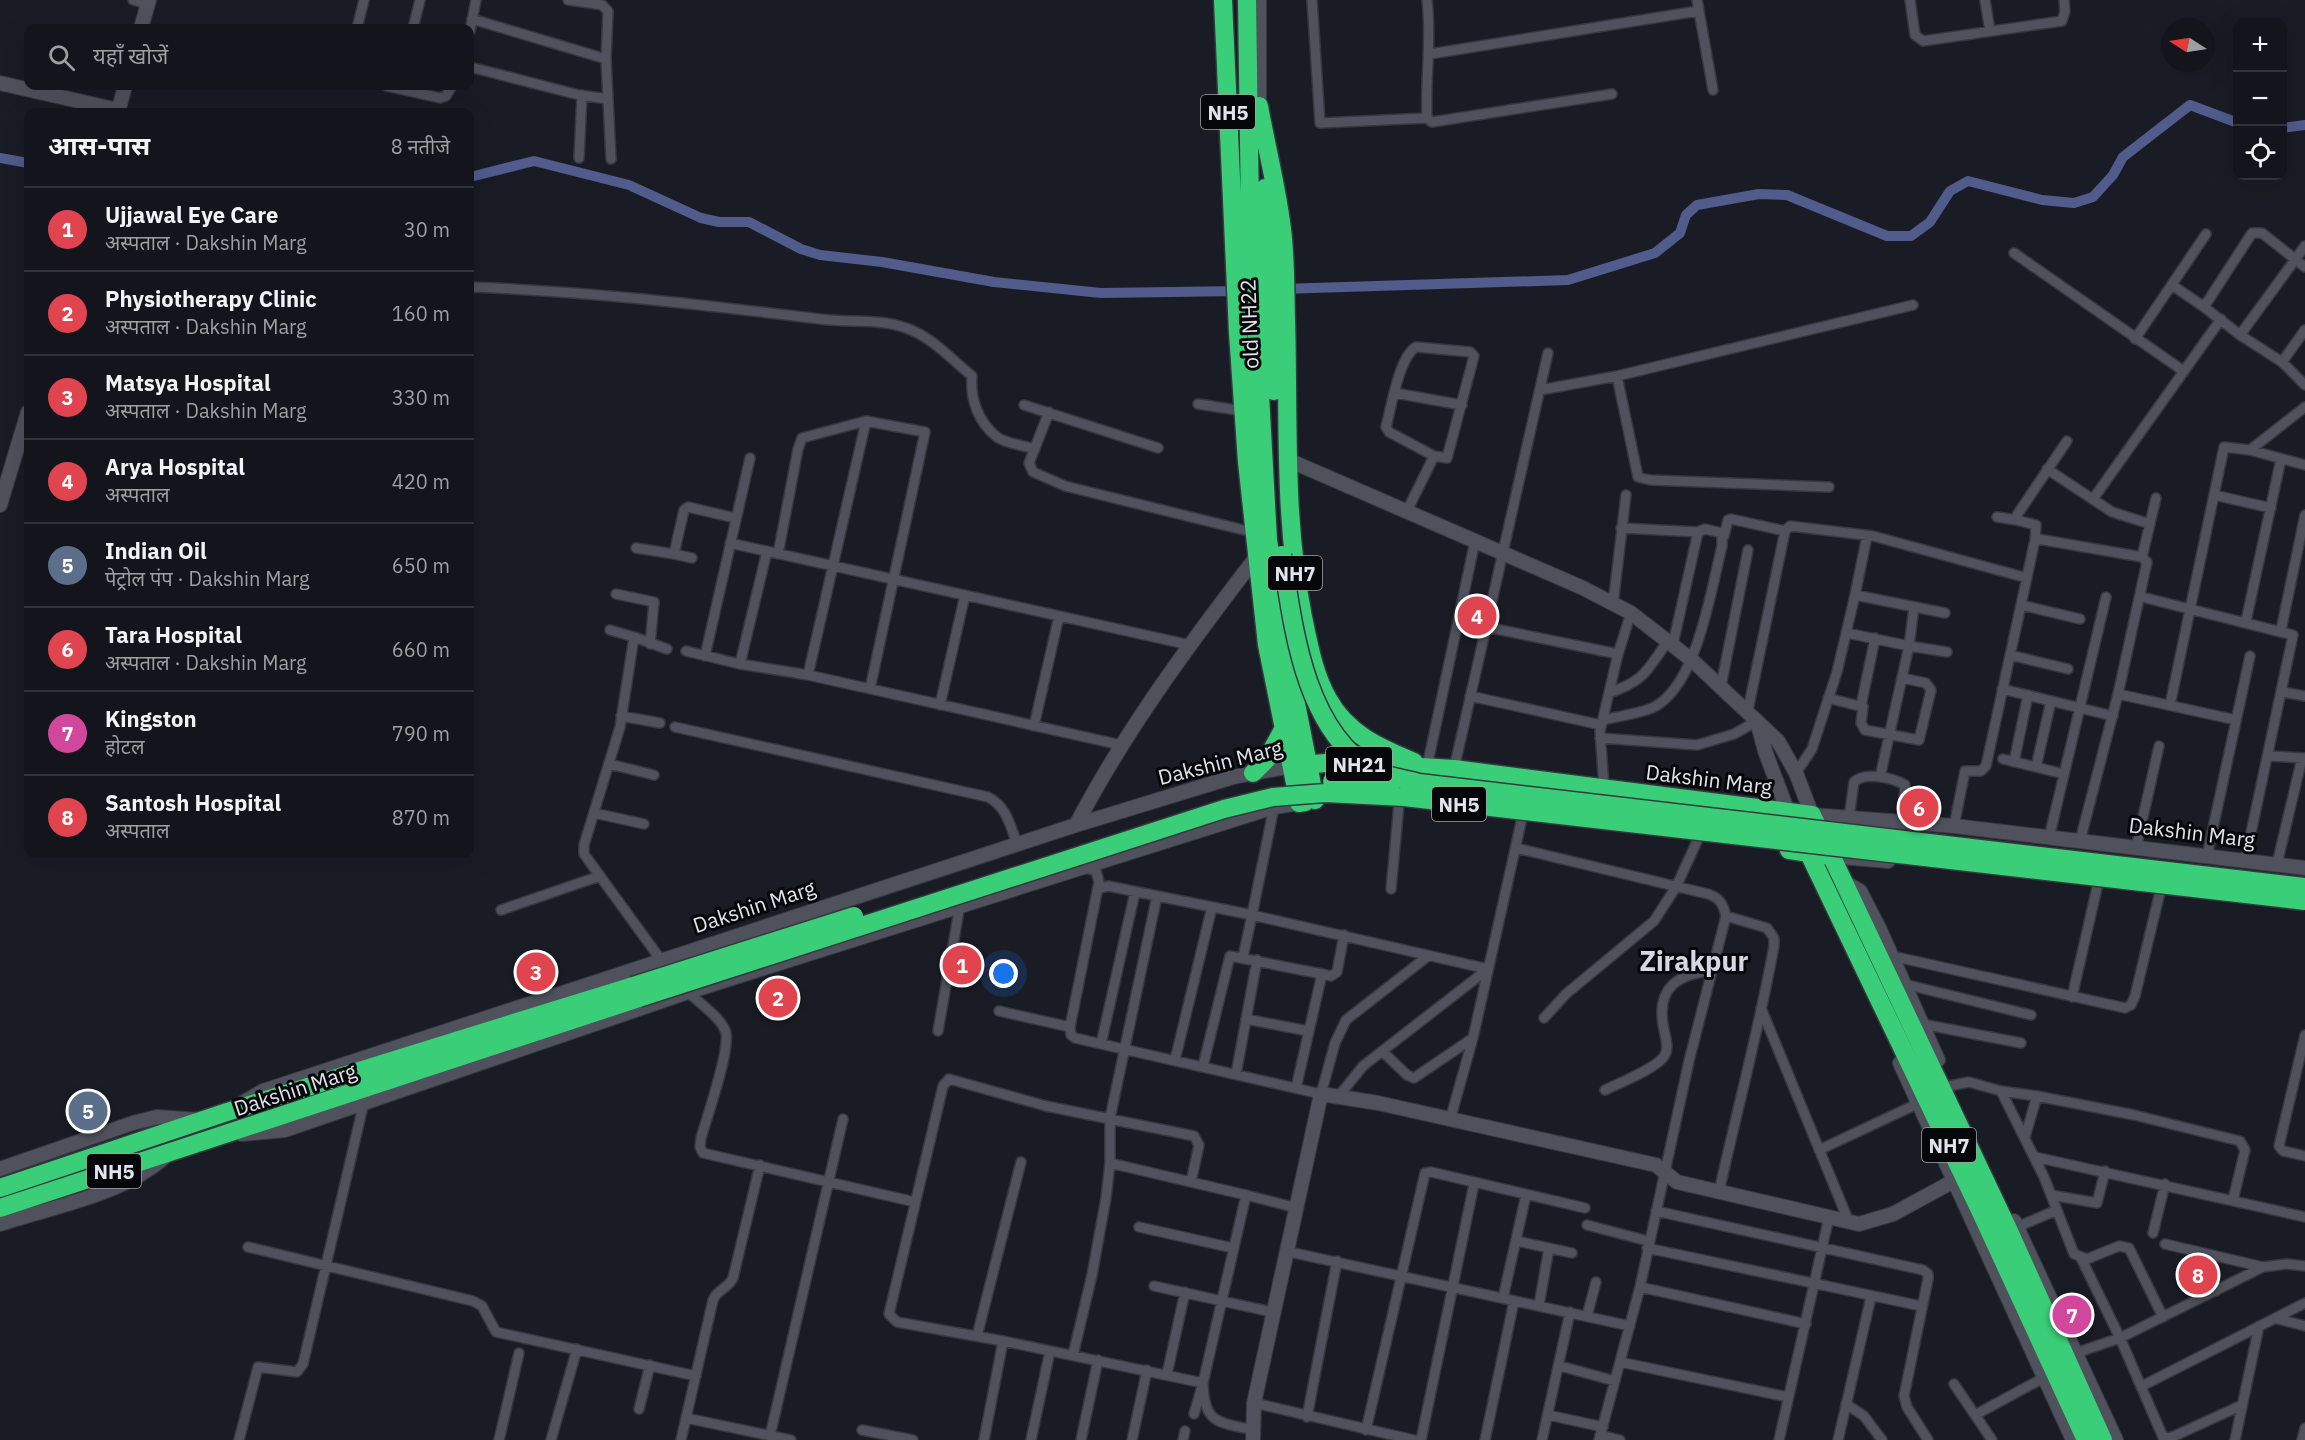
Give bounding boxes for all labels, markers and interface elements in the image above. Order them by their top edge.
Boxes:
north arrow [2161,18,2215,72]
map controls [2233,18,2287,180]
button: + [2233,18,2287,72]
search box [24,24,474,90]
icon: search [45,41,78,74]
text: यहाँ खोजें [93,41,168,70]
button: − [2233,72,2287,126]
road number: NH5 [1201,95,1255,129]
button: locate [2233,126,2287,180]
text: आस-पास [48,128,150,162]
text: 8 नतीजे [391,133,450,160]
text: Ujjawal Eye Care [105,200,278,229]
text: 1 [62,216,74,243]
text: 30 m [404,216,450,243]
text: अस्पताल · Dakshin Marg [105,229,307,256]
street label: old NH22 [1233,279,1265,369]
text: Physiotherapy Clinic [105,284,317,313]
text: 2 [62,300,74,327]
text: 160 m [392,300,450,327]
text: अस्पताल · Dakshin Marg [105,313,307,340]
text: Matsya Hospital [105,368,271,397]
text: 3 [62,384,74,411]
text: 330 m [392,384,450,411]
text: अस्पताल · Dakshin Marg [105,397,307,424]
text: Arya Hospital [105,452,245,481]
text: 4 [62,468,74,495]
text: 420 m [392,468,450,495]
text: अस्पताल [105,481,170,508]
text: Indian Oil [105,536,207,565]
text: 5 [62,552,74,579]
text: 650 m [392,552,450,579]
road number: NH7 [1268,556,1322,590]
text: पेट्रोल पंप · Dakshin Marg [105,565,310,592]
pin: 4 [1458,594,1496,638]
text: Tara Hospital [105,620,242,649]
text: 6 [62,636,74,663]
text: 660 m [392,636,450,663]
text: अस्पताल · Dakshin Marg [105,649,307,676]
text: Kingston [105,704,197,733]
text: 7 [62,720,74,747]
text: 790 m [392,720,450,747]
text: होटल [105,733,144,760]
street label: Dakshin Marg [1155,733,1285,791]
road number: NH21 [1326,747,1392,781]
street label: Dakshin Marg [1644,757,1774,801]
pin: 6 [1900,786,1938,830]
road number: NH5 [1432,787,1486,821]
text: Santosh Hospital [105,788,281,817]
text: 8 [62,804,74,831]
text: 870 m [392,804,450,831]
street label: Dakshin Marg [2127,810,2257,854]
text: अस्पताल [105,817,170,844]
street label: Dakshin Marg [689,873,819,939]
pin: 1 [942,942,982,988]
district label: Zirakpur [1640,943,1749,978]
pin: 3 [516,950,556,994]
your location [989,959,1018,988]
pin: 2 [758,976,798,1020]
street label: Dakshin Marg [230,1056,360,1122]
pin: 5 [68,1088,107,1134]
road number: NH7 [1922,1128,1976,1162]
road number: NH5 [87,1154,141,1188]
pin: 8 [2178,1252,2218,1298]
pin: 7 [2052,1292,2092,1338]

